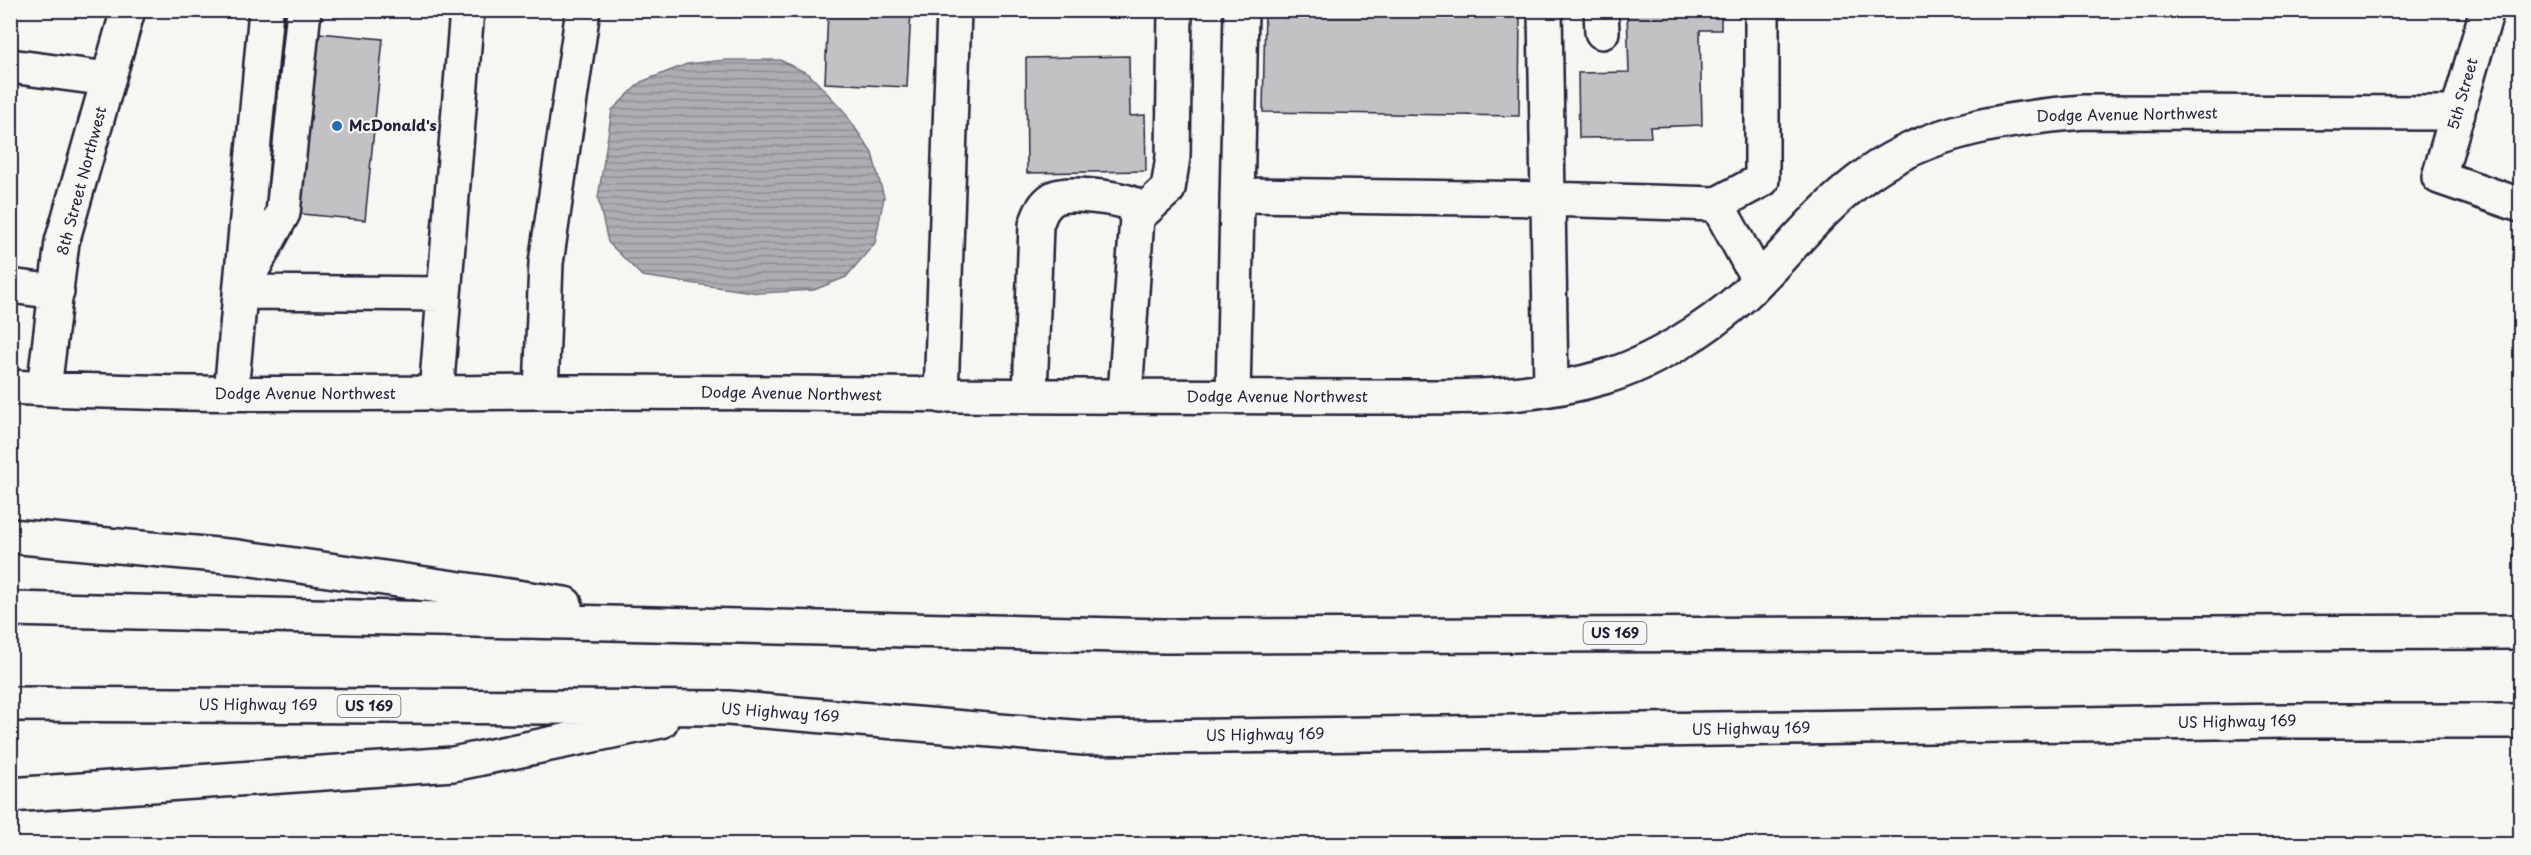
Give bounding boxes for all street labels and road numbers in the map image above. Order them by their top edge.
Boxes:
street label: 5th Street [2440,55,2483,132]
street label: Dodge Avenue Northwest [2036,100,2218,127]
street label: 8th Street Northwest [50,104,111,258]
street label: Dodge Avenue Northwest [700,379,882,406]
street label: Dodge Avenue Northwest [214,381,396,404]
street label: Dodge Avenue Northwest [1186,384,1368,407]
road number: US 169 [1584,622,1646,644]
street label: US Highway 169 [199,692,317,715]
road number: US 169 [338,695,400,717]
street label: US Highway 169 [720,696,840,727]
street label: US Highway 169 [2177,708,2297,733]
street label: US Highway 169 [1691,715,1811,740]
street label: US Highway 169 [1205,721,1325,746]

